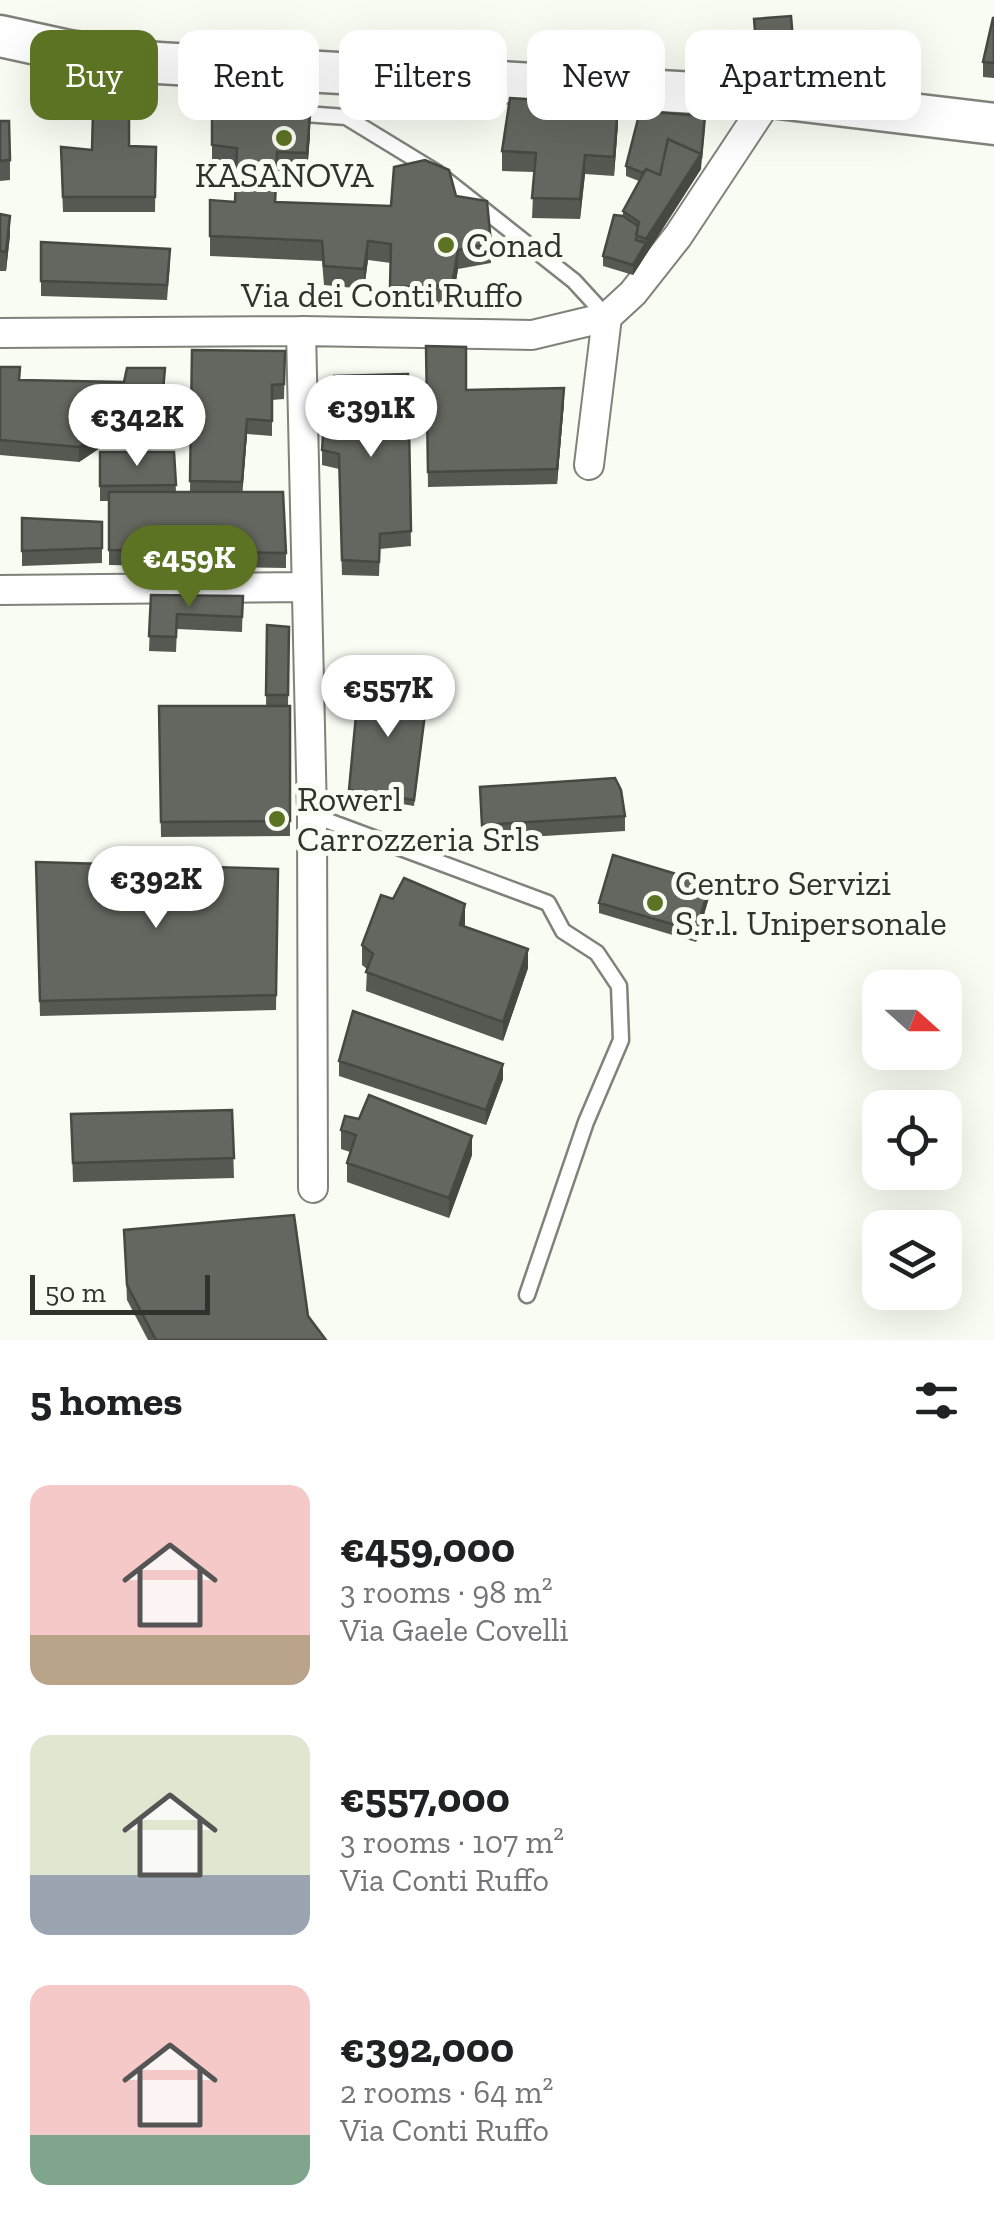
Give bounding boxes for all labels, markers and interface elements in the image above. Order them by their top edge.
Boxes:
chip: Buy [30,30,158,120]
chip: Rent [178,30,319,120]
chip: Filters [339,30,507,120]
chip: New [527,30,665,120]
chip: Apartment [685,30,921,120]
marker: KASANOVA [273,127,295,149]
place label: KASANOVA [195,154,374,196]
place label: Conad [466,224,563,266]
marker: Conad [435,234,457,256]
street label: Via dei Conti Ruffo [240,274,523,316]
pin: €391K [301,375,441,460]
pin: €342K [67,384,207,469]
text: €391K [327,388,415,426]
text: €342K [91,397,184,435]
pin: €459K [119,525,259,610]
text: €459K [143,538,235,576]
pin: €557K [318,655,458,740]
text: €557K [343,668,433,706]
place label: Rowerl Carrozzeria Srls [297,778,540,860]
marker: Rowerl Carrozzeria Srls [266,808,288,830]
pin: €392K [86,846,226,931]
text: €392K [110,859,202,897]
place label: Centro Servizi S.r.l. Unipersonale [675,862,947,944]
marker: Centro Servizi S.r.l. Unipersonale [644,892,666,914]
north arrow [862,970,962,1070]
map controls [862,970,962,1310]
button: locate [862,1090,962,1190]
button: layers [862,1210,962,1310]
scale bar [30,1270,210,1314]
text: 50 m [45,1276,106,1309]
icon: filters [909,1373,964,1428]
text: 5 homes [30,1375,183,1426]
text: €459,000 [340,1522,515,1573]
icon: home [110,1525,230,1645]
text: 3 rooms · 98 m² [340,1573,553,1611]
text: Via Gaele Covelli [340,1611,569,1649]
text: €557,000 [340,1772,510,1823]
icon: home [110,1775,230,1895]
text: 3 rooms · 107 m² [340,1823,564,1861]
text: Via Conti Ruffo [340,1861,549,1899]
text: €392,000 [340,2022,514,2073]
icon: home [110,2025,230,2145]
text: 2 rooms · 64 m² [340,2073,553,2111]
text: Via Conti Ruffo [340,2111,549,2149]

